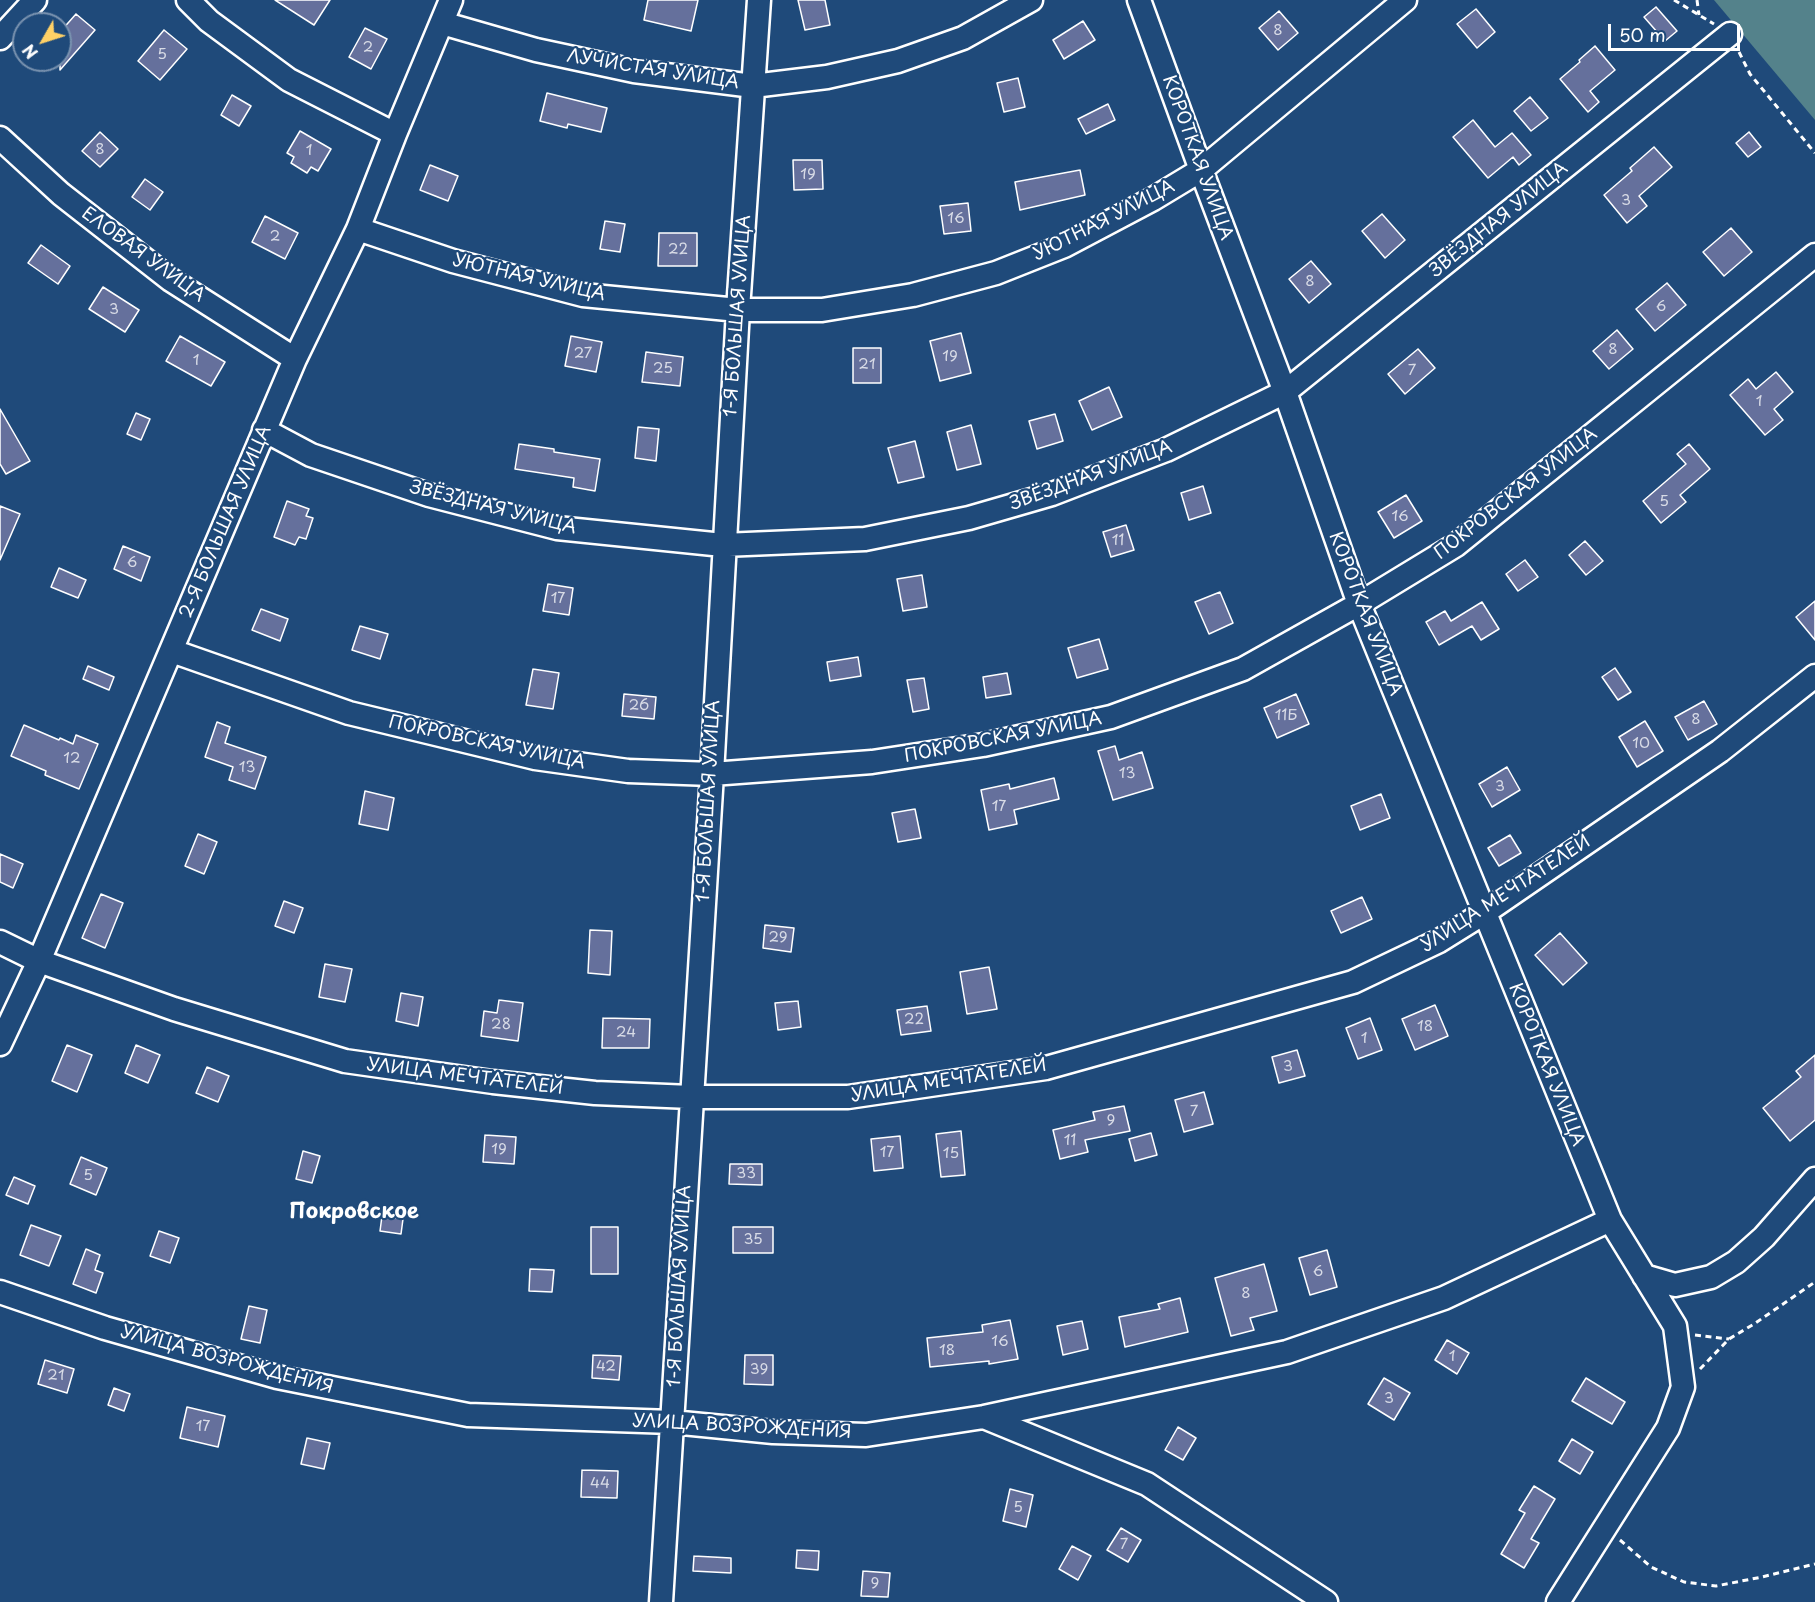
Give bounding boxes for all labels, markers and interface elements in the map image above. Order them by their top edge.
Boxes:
north arrow [12,12,72,72]
scale bar [1611,12,1743,50]
text: 50 m [1619,21,1666,48]
house number: 8 [1273,22,1283,40]
house number: 2 [363,39,373,57]
text: N [16,40,43,65]
house number: 5 [157,46,167,64]
street label: ЛУЧИСТАЯ УЛИЦА [565,46,741,94]
street label: КОРОТКАЯ УЛИЦА [1157,73,1237,243]
house number: 8 [95,141,105,159]
house number: 1 [306,142,312,160]
street label: ЗВЁЗДНАЯ УЛИЦА [1426,158,1572,282]
house number: 19 [800,166,816,184]
street label: УЮТНАЯ УЛИЦА [1030,176,1178,266]
house number: 3 [1621,192,1631,210]
street label: ЕЛОВАЯ УЛИЦА [77,203,209,307]
house number: 16 [947,210,965,228]
street label: 1-Я БОЛЬШАЯ УЛИЦА [720,214,756,418]
house number: 2 [270,228,280,246]
house number: 22 [668,241,688,259]
street label: УЮТНАЯ УЛИЦА [451,250,607,306]
house number: 8 [1305,273,1315,291]
house number: 6 [1656,298,1666,316]
house number: 3 [109,301,119,319]
house number: 8 [1608,341,1618,359]
house number: 27 [574,345,592,363]
house number: 19 [942,348,958,366]
house number: 1 [193,352,199,370]
house number: 21 [858,356,876,374]
house number: 25 [653,360,673,378]
house number: 7 [1408,362,1416,380]
house number: 1 [1756,393,1762,411]
street label: 2-Я БОЛЬШАЯ УЛИЦА [176,423,276,621]
street label: ПОКРОВСКАЯ УЛИЦА [1430,424,1602,564]
street label: ЗВЁЗДНАЯ УЛИЦА [1007,437,1175,515]
street label: ЗВЁЗДНАЯ УЛИЦА [407,477,579,539]
house number: 5 [1659,493,1669,511]
house number: 16 [1391,508,1409,526]
street label: КОРОТКАЯ УЛИЦА [1324,529,1406,699]
house number: 11 [1112,532,1124,550]
house number: 6 [127,554,137,572]
house number: 17 [551,590,565,608]
house number: 26 [629,697,649,715]
street label: 1-Я БОЛЬШАЯ УЛИЦА [693,699,725,903]
house number: 11Б [1275,707,1297,725]
street label: ПОКРОВСКАЯ УЛИЦА [902,708,1104,768]
house number: 8 [1691,711,1701,729]
street label: ПОКРОВСКАЯ УЛИЦА [387,712,587,774]
house number: 10 [1632,735,1650,753]
house number: 12 [63,750,81,768]
house number: 13 [239,759,255,777]
house number: 13 [1119,765,1135,783]
house number: 3 [1495,778,1505,796]
house number: 17 [992,798,1006,816]
street label: УЛИЦА МЕЧТАТЕЛЕЙ [1417,831,1595,957]
house number: 29 [768,929,788,947]
street label: КОРОТКАЯ УЛИЦА [1503,980,1589,1150]
house number: 22 [904,1011,924,1029]
house number: 28 [491,1016,511,1034]
house number: 18 [1417,1018,1433,1036]
house number: 24 [616,1024,636,1042]
house number: 1 [1361,1030,1367,1048]
street label: УЛИЦА МЕЧТАТЕЛЕЙ [366,1054,564,1100]
street label: УЛИЦА МЕЧТАТЕЛЕЙ [850,1055,1048,1107]
house number: 3 [1283,1058,1293,1076]
house number: 7 [1190,1103,1198,1121]
house number: 9 [1107,1112,1115,1130]
house number: 11 [1064,1132,1076,1150]
house number: 19 [491,1141,507,1159]
house number: 17 [880,1144,894,1162]
house number: 15 [943,1145,959,1163]
house number: 33 [736,1165,756,1183]
house number: 5 [83,1167,93,1185]
street label: 1-Я БОЛЬШАЯ УЛИЦА [664,1184,696,1388]
district label: Покровское [289,1199,419,1225]
house number: 35 [743,1231,763,1249]
house number: 6 [1313,1263,1323,1281]
house number: 8 [1241,1285,1251,1303]
street label: УЛИЦА ВОЗРОЖДЕНИЯ [118,1321,336,1399]
house number: 16 [991,1333,1009,1351]
house number: 18 [939,1342,955,1360]
house number: 1 [1449,1348,1455,1366]
house number: 42 [596,1358,616,1376]
house number: 39 [750,1361,768,1379]
house number: 21 [47,1367,65,1385]
house number: 3 [1384,1390,1394,1408]
street label: УЛИЦА ВОЗРОЖДЕНИЯ [632,1410,852,1444]
house number: 17 [196,1418,210,1436]
house number: 44 [590,1475,610,1493]
house number: 5 [1013,1499,1023,1517]
house number: 7 [1120,1536,1128,1554]
house number: 9 [871,1575,879,1593]

